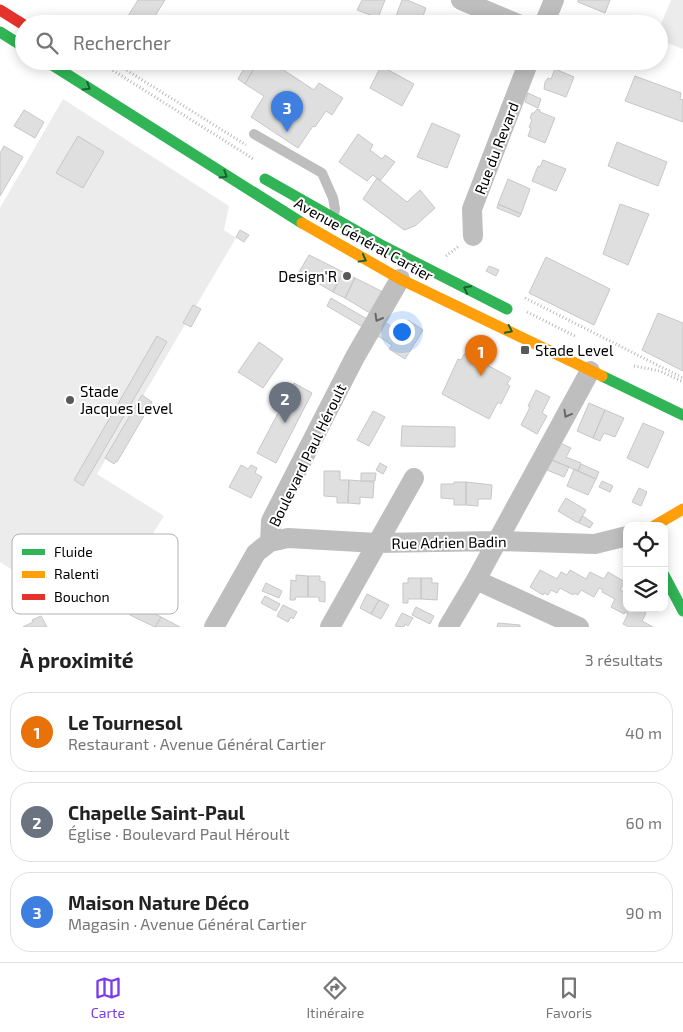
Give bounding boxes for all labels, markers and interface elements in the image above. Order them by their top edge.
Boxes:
search box [15,15,668,70]
icon: search [33,29,61,57]
text: Rechercher [73,31,171,54]
one-way arrow [81,81,90,91]
pin: 3 [271,91,303,132]
street label: Rue du Revard [470,99,522,197]
one-way arrow [218,168,227,178]
street label: Avenue Général Cartier [291,193,437,285]
one-way arrow [358,252,367,262]
place label: Design'R [278,267,337,285]
marker: Design'R [341,270,353,282]
one-way arrow [464,285,473,295]
one-way arrow [374,313,384,322]
your location [389,319,415,345]
one-way arrow [503,324,512,334]
pin: 1 [465,335,497,376]
place label: Stade Level [535,341,614,359]
marker: Stade Level [519,344,531,356]
street label: Boulevard Paul Héroult [265,380,350,529]
place label: Stade Jacques Level [80,382,173,417]
pin: 2 [269,382,301,423]
marker: Stade Jacques Level [64,394,76,406]
one-way arrow [563,408,573,417]
map controls [623,522,668,612]
button: locate [623,522,668,567]
street label: Rue Adrien Badin [391,532,507,552]
legend [12,534,178,614]
text: Fluide [54,543,93,560]
text: Ralenti [54,565,99,582]
button: layers [623,567,668,612]
text: Bouchon [54,588,110,605]
text: À proximité [20,647,134,672]
text: 3 résultats [585,650,663,669]
text: Le Tournesol [68,711,182,734]
text: 1 [34,723,40,742]
text: 40 m [625,723,662,742]
text: Restaurant · Avenue Général Cartier [68,734,326,753]
text: Chapelle Saint-Paul [68,801,245,824]
text: 2 [32,813,42,832]
text: 60 m [626,813,662,832]
text: Église · Boulevard Paul Héroult [68,824,289,843]
text: Maison Nature Déco [68,891,249,914]
text: 3 [32,903,42,922]
text: 90 m [626,903,662,922]
text: Magasin · Avenue Général Cartier [68,914,307,933]
tab: Carte [91,974,125,1021]
tab: Itinéraire [306,974,364,1021]
tab: Favoris [546,974,592,1021]

